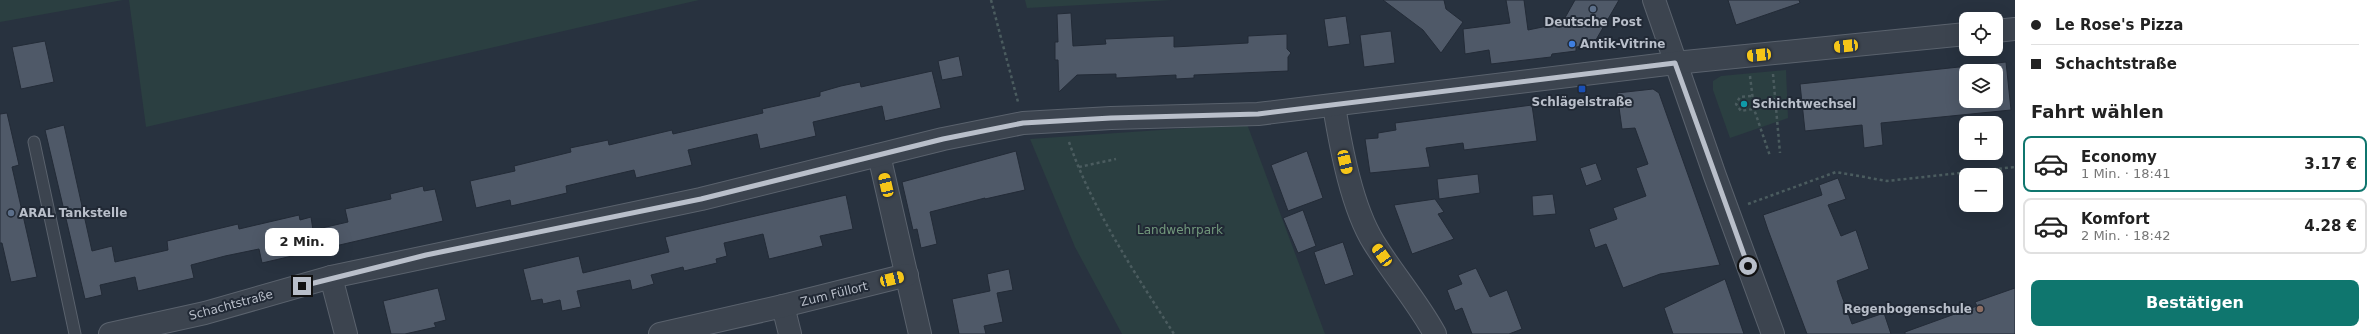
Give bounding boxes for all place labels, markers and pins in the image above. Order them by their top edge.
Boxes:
marker: Deutsche Post [1588,4,1598,14]
place label: Deutsche Post [1544,15,1642,29]
place label: Antik-Vitrine [1580,37,1665,51]
marker: Antik-Vitrine [1567,39,1577,49]
marker: Schlägelstraße [1577,84,1587,94]
place label: Schlägelstraße [1531,95,1633,109]
place label: Schichtwechsel [1752,97,1856,111]
marker: Schichtwechsel [1739,99,1749,109]
place label: ARAL Tankstelle [19,206,127,220]
marker: ARAL Tankstelle [6,208,16,218]
place label: Regenbogenschule [1844,302,1972,316]
marker: Regenbogenschule [1975,304,1985,314]

